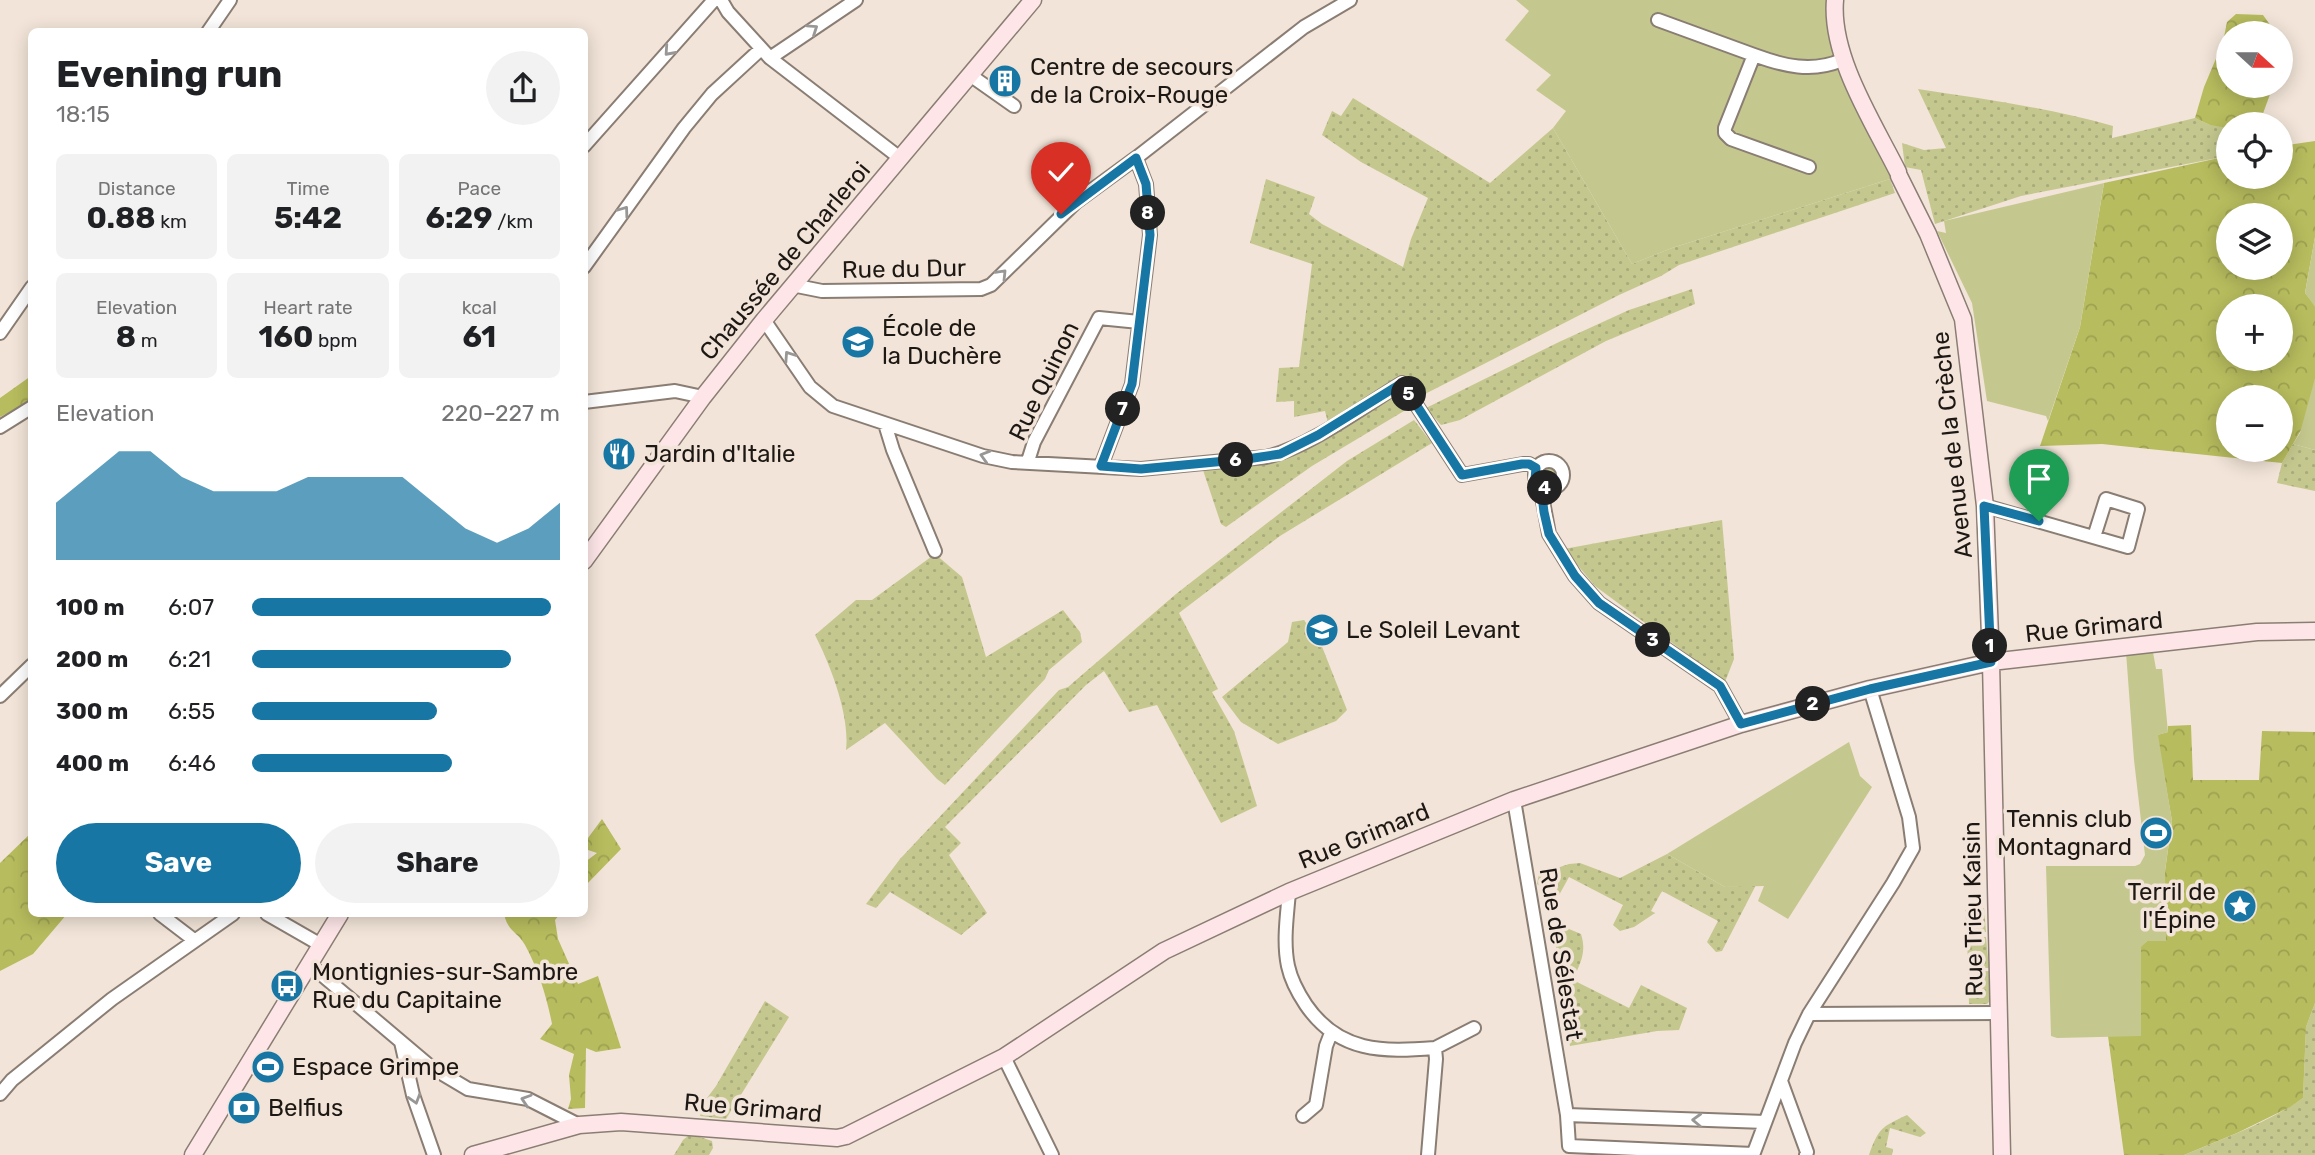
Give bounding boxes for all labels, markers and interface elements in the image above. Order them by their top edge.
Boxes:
north arrow [2216,21,2292,98]
map controls [2216,21,2293,462]
one-way arrow [805,25,818,37]
one-way arrow [665,43,677,56]
text: Evening run [56,51,282,97]
button: share [486,51,560,125]
place label: Centre de secours de la Croix-Rouge [1030,53,1234,109]
building icon: Centre de secours de la Croix-Rouge [986,62,1024,100]
text: 18:15 [56,100,110,128]
button: locate [2216,112,2293,189]
pin [1031,142,1091,214]
icon: check [1042,153,1080,191]
street label: Chaussée de Charleroi [694,156,876,366]
text: Distance [98,177,176,200]
text: Time [286,177,330,200]
text: Pace [458,177,501,200]
pin: 8 [1130,196,1166,230]
text: 0.88 [86,200,156,236]
text: 5:42 [274,200,342,236]
text: 6:29 [426,200,493,236]
text: 8 [1141,201,1154,224]
button: layers [2216,203,2293,280]
one-way arrow [615,206,628,219]
text: km [156,210,187,233]
text: /km [493,210,533,233]
street label: Rue du Dur [842,254,966,284]
one-way arrow [993,270,1006,283]
button: + [2216,294,2293,371]
text: Elevation [96,296,177,319]
text: Heart rate [263,296,353,319]
text: kcal [462,296,497,319]
place label: École de la Duchère [882,314,1002,370]
street label: Rue Quinon [1003,317,1085,445]
text: 8 [116,319,136,355]
text: 160 [258,319,313,355]
text: 61 [462,319,496,355]
school or university icon: École de la Duchère [839,323,877,361]
text: m [136,329,158,352]
text: bpm [313,329,358,352]
street label: Avenue de la Crèche [1926,330,1978,560]
one-way arrow [784,351,797,364]
pin: 5 [1392,376,1426,412]
text: 5 [1402,382,1415,405]
button: − [2216,385,2293,462]
pin: 7 [1106,392,1140,426]
text: 7 [1117,397,1128,420]
text: Elevation [56,399,155,427]
text: 220–227 m [441,399,560,427]
restaurant icon: Jardin d'Italie [600,435,638,473]
place label: Jardin d'Italie [644,440,796,468]
pin: 6 [1218,442,1254,477]
text: 6 [1229,448,1242,471]
one-way arrow [979,449,991,464]
pin [2009,449,2069,521]
icon: arrive [2020,460,2058,498]
pin: 4 [1528,470,1562,505]
text: 4 [1538,476,1551,499]
text: 100 m [56,593,125,621]
text: 6:07 [168,593,214,621]
street label: Rue Grimard [2024,606,2164,648]
school or university icon: Le Soleil Levant [1303,611,1341,649]
place label: Le Soleil Levant [1346,616,1520,644]
pin: 3 [1636,622,1670,658]
text: 3 [1646,628,1659,651]
pin: 1 [1972,628,2008,664]
text: 1 [1985,634,1994,657]
text: 200 m [56,645,128,673]
text: 6:21 [168,645,211,673]
pin: 2 [1796,686,1830,722]
text: 2 [1806,692,1819,715]
text: 300 m [56,697,128,725]
text: 6:55 [168,697,215,725]
text: 400 m [56,749,129,777]
text: 6:46 [168,749,216,777]
street label: Rue Grimard [1295,797,1433,875]
place label: Tennis club Montagnard [1997,805,2132,861]
sports icon: Tennis club Montagnard [2137,814,2175,852]
street label: Rue Trieu Kaisin [1957,821,1989,997]
button: Save [56,823,301,903]
button: Share [315,823,560,903]
street label: Rue de Sélestat [1533,865,1589,1043]
place label: Terril de l'Épine [2127,878,2216,934]
place icon: Terril de l'Épine [2221,887,2259,925]
place label: Montignies-sur-Sambre Rue du Capitaine [312,958,578,1014]
bus stop icon: Montignies-sur-Sambre Rue du Capitaine [268,967,306,1005]
sports icon: Espace Grimpe [249,1048,287,1086]
place label: Espace Grimpe [292,1053,459,1081]
street label: Rue Grimard [683,1088,823,1128]
bank icon: Belfius [225,1089,263,1127]
one-way arrow [407,1092,421,1105]
place label: Belfius [268,1094,343,1122]
one-way arrow [520,1094,532,1109]
one-way arrow [1692,1112,1703,1127]

